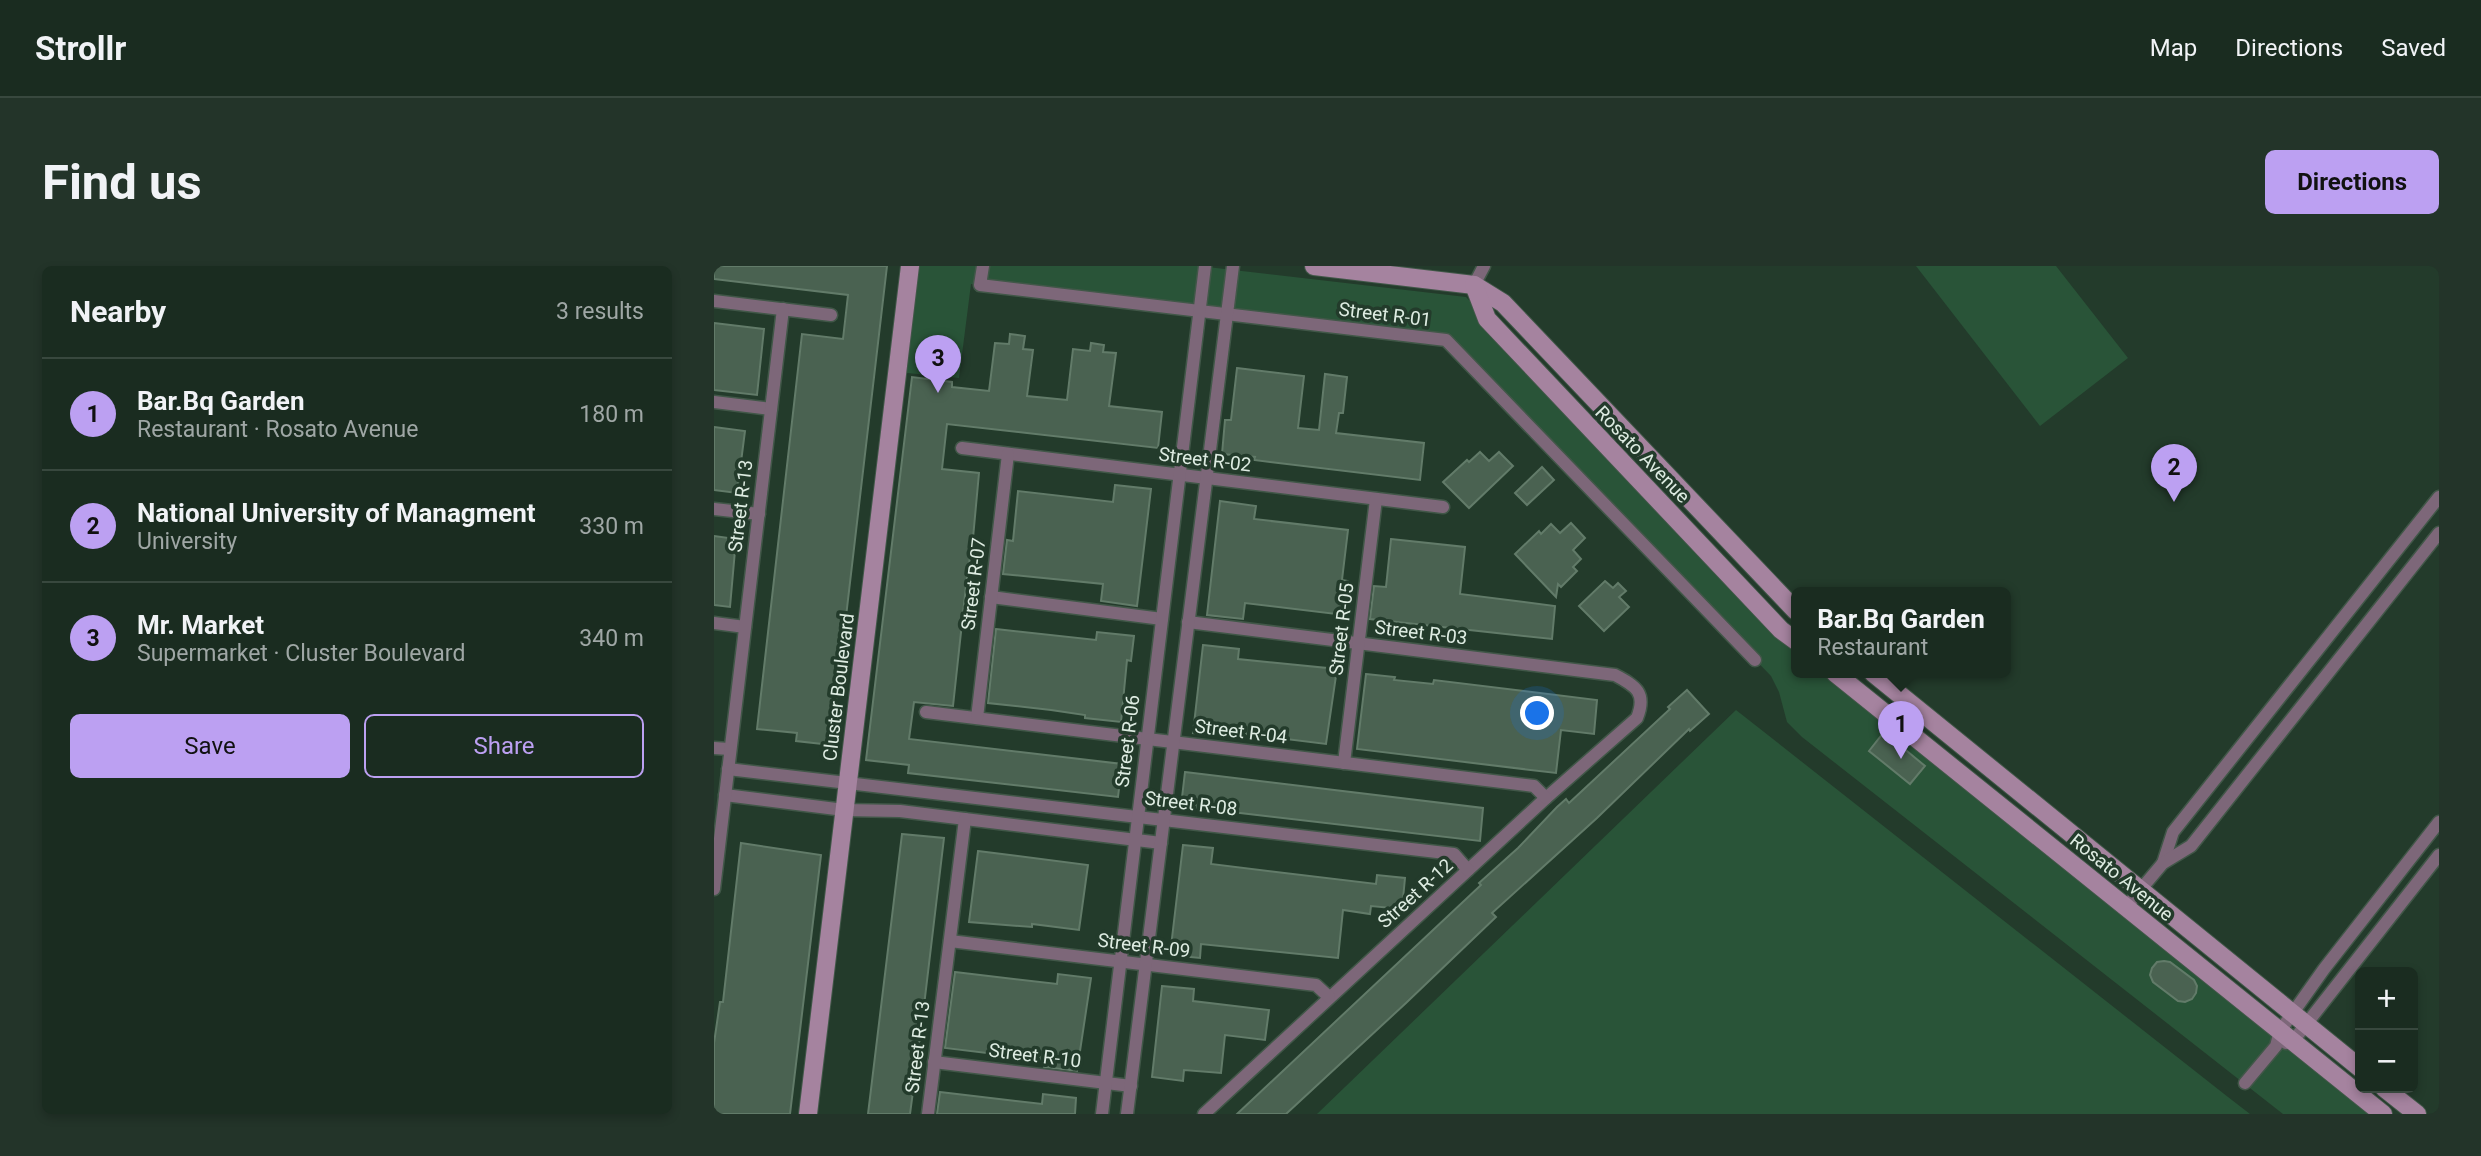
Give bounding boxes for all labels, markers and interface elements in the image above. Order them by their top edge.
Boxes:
text: Strollr [35,29,126,68]
text: Map [2150,34,2197,62]
text: Directions [2235,34,2343,62]
text: Saved [2381,34,2446,62]
button: Directions [2265,150,2439,214]
text: Find us [42,154,202,211]
text: Nearby [70,294,166,329]
street label: Street R-01 [1337,297,1433,332]
text: 3 results [556,298,644,325]
pin: 3 [915,335,961,393]
text: Bar.Bq Garden [137,386,304,416]
text: 1 [86,401,100,428]
text: 180 m [579,401,644,428]
street label: Rosato Avenue [1590,401,1695,508]
text: Restaurant · Rosato Avenue [137,416,418,443]
street label: Street R-02 [1157,442,1253,477]
pin: 2 [2151,444,2197,502]
street label: Street R-13 [723,458,758,554]
text: National University of Managment [137,498,536,528]
text: 2 [86,513,100,540]
text: 330 m [579,513,644,540]
text: University [137,528,237,555]
street label: Street R-07 [956,536,991,632]
street label: Street R-05 [1324,581,1359,677]
popup [1791,587,2011,678]
text: Bar.Bq Garden [1817,604,1985,634]
text: Mr. Market [137,610,264,640]
street label: Cluster Boulevard [818,612,859,762]
street label: Street R-03 [1373,615,1469,650]
text: 3 [86,625,100,652]
text: 340 m [579,625,644,652]
text: Restaurant [1817,634,1928,661]
text: Supermarket · Cluster Boulevard [137,640,465,667]
street label: Street R-06 [1110,693,1145,789]
your location [1520,696,1554,730]
pin: 1 [1878,701,1924,759]
button: Save [70,714,350,778]
button: Share [364,714,644,778]
street label: Street R-04 [1193,714,1289,749]
street label: Street R-08 [1143,786,1239,821]
street label: Rosato Avenue [2065,829,2178,926]
street label: Street R-12 [1373,854,1458,933]
street label: Street R-09 [1096,928,1192,963]
map controls [2355,967,2418,1093]
button: + [2355,967,2418,1030]
street label: Street R-13 [900,999,935,1095]
button: − [2355,1030,2418,1093]
street label: Street R-10 [987,1038,1083,1073]

